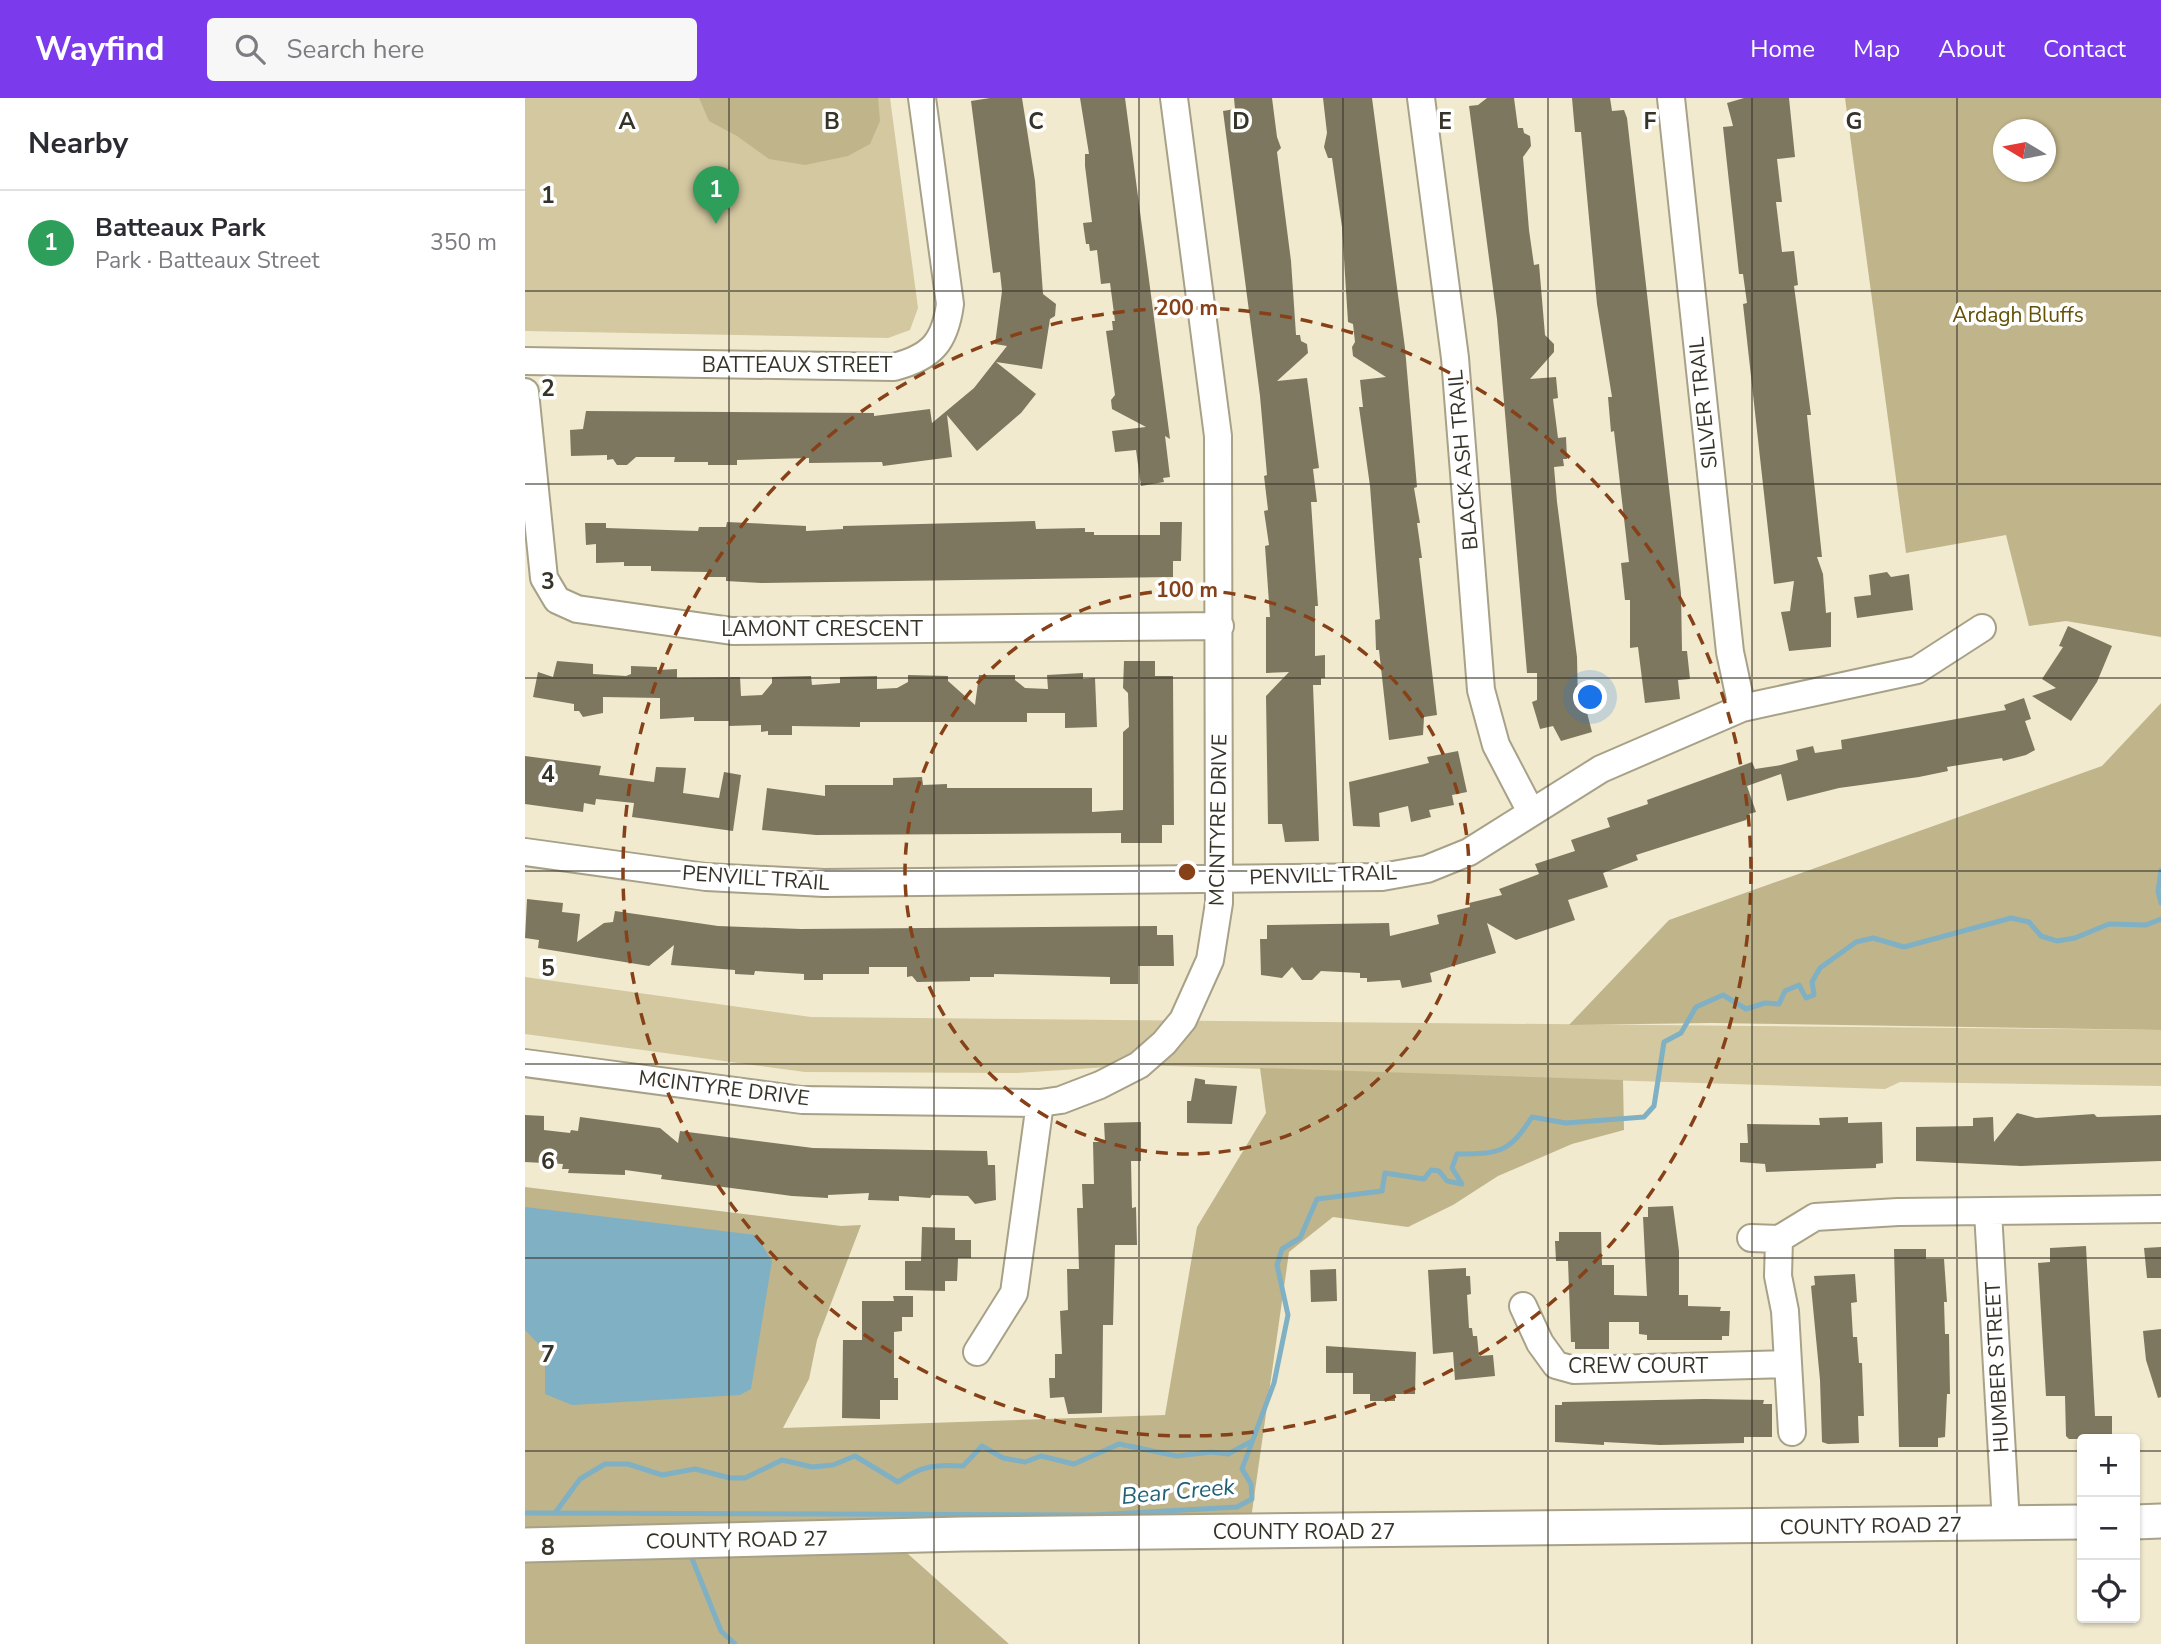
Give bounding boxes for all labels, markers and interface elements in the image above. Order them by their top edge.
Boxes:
search box [207,18,697,81]
text: Wayfind [35,27,165,72]
icon: search [231,30,269,68]
text: Search here [287,32,424,67]
text: Home [1750,33,1815,65]
text: Map [1853,33,1900,65]
text: About [1938,33,2005,65]
text: Contact [2043,33,2126,65]
text: A [618,106,636,137]
text: B [824,106,840,137]
text: C [1028,106,1044,137]
text: D [1232,106,1250,137]
text: E [1438,106,1452,137]
text: F [1644,106,1657,137]
text: G [1846,106,1862,137]
north arrow [1993,119,2056,182]
text: Nearby [28,123,128,164]
pin: 1 [693,166,739,224]
text: 1 [541,180,555,211]
text: Batteaux Park [95,210,266,245]
text: 1 [44,227,58,258]
text: 350 m [430,227,497,258]
text: Park · Batteaux Street [95,245,319,276]
text: 200 m [1156,294,1218,322]
park label: Ardagh Bluffs [1952,301,2084,329]
street label: SILVER TRAIL [1682,335,1724,470]
street label: BATTEAUX STREET [702,351,893,379]
street label: BLACK ASH TRAIL [1441,368,1485,551]
text: 2 [541,373,555,404]
text: 3 [541,566,555,597]
text: 100 m [1156,576,1218,604]
street label: LAMONT CRESCENT [721,615,923,643]
your location [1573,680,1607,714]
street label: MCINTYRE DRIVE [1203,734,1233,906]
text: 4 [541,759,555,790]
street label: PENVILL TRAIL [1249,858,1398,892]
street label: PENVILL TRAIL [681,859,831,897]
centre of rings [1175,860,1199,884]
text: 5 [541,953,555,984]
street label: MCINTYRE DRIVE [637,1064,811,1112]
text: 6 [541,1146,555,1177]
street label: HUMBER STREET [1979,1280,2015,1453]
text: 7 [541,1339,555,1370]
street label: CREW COURT [1568,1352,1708,1380]
map controls [2077,1434,2140,1623]
button: + [2077,1434,2140,1497]
water label: Bear Creek [1120,1471,1236,1512]
button: − [2077,1497,2140,1560]
street label: COUNTY ROAD 27 [1779,1510,1963,1542]
street label: COUNTY ROAD 27 [1213,1518,1395,1546]
street label: COUNTY ROAD 27 [645,1524,829,1556]
text: 8 [541,1532,555,1563]
button: locate [2077,1560,2140,1623]

